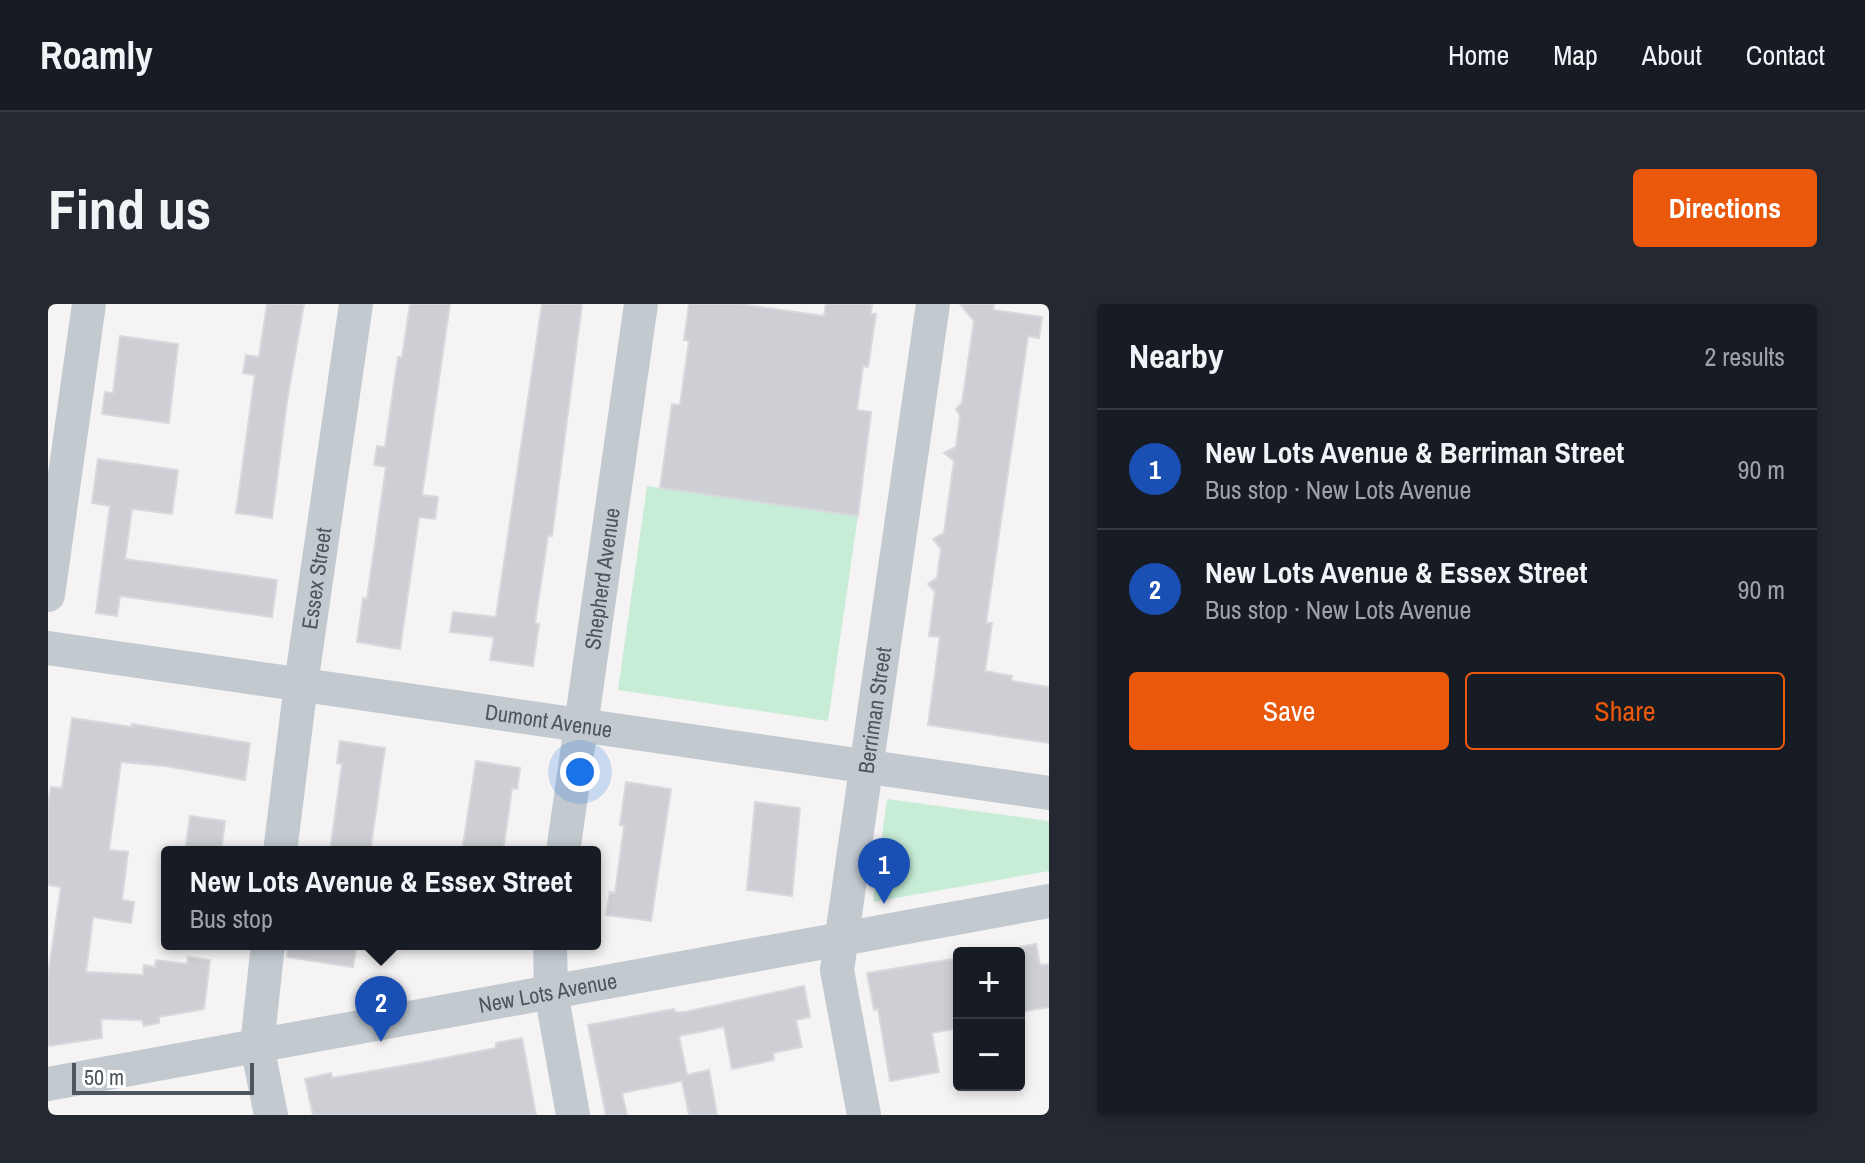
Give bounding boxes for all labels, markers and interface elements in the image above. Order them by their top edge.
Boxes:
text: Roamly [40,30,153,81]
text: Home [1448,36,1509,74]
text: Map [1553,36,1598,74]
text: About [1642,36,1702,74]
text: Contact [1746,36,1825,74]
button: Directions [1633,169,1817,247]
text: Find us [48,171,211,246]
text: Nearby [1129,333,1224,379]
text: 2 results [1704,339,1785,374]
text: New Lots Avenue & Berriman Street [1205,432,1624,472]
text: 1 [1149,452,1161,487]
text: 90 m [1738,452,1785,487]
text: Bus stop · New Lots Avenue [1205,472,1471,507]
street label: Shepherd Avenue [577,506,627,652]
street label: Essex Street [294,526,338,631]
text: New Lots Avenue & Essex Street [1205,552,1587,592]
text: 2 [1149,572,1161,607]
text: 90 m [1738,572,1785,607]
text: Bus stop · New Lots Avenue [1205,592,1471,627]
street label: Berriman Street [851,645,898,775]
button: Save [1129,672,1449,750]
button: Share [1465,672,1785,750]
street label: Dumont Avenue [483,697,614,745]
your location [560,752,600,792]
pin: 1 [858,838,910,904]
popup [161,846,601,950]
text: New Lots Avenue & Essex Street [190,861,572,901]
text: Bus stop [190,901,273,936]
map controls [953,947,1025,1091]
button: + [953,947,1025,1019]
street label: New Lots Avenue [476,965,619,1020]
pin: 2 [355,976,407,1042]
button: − [953,1019,1025,1091]
scale bar [72,1059,254,1095]
text: 50 m [84,1062,124,1092]

